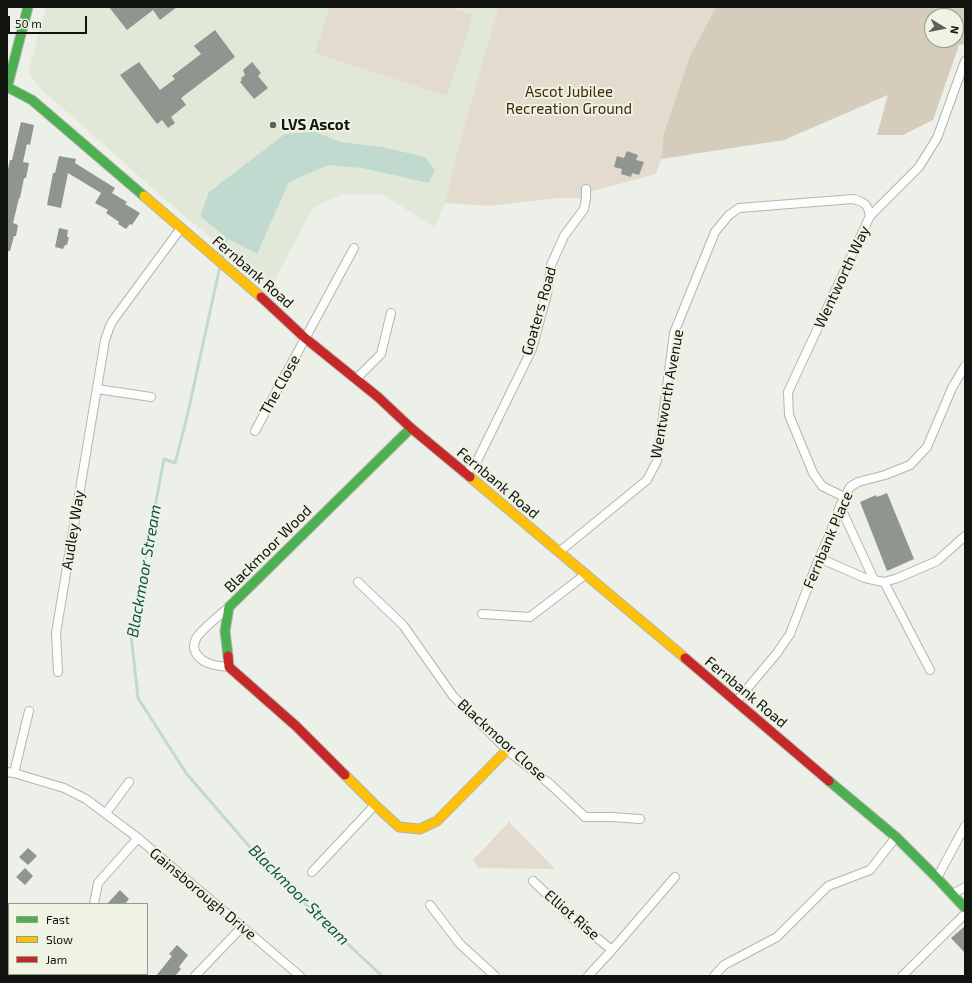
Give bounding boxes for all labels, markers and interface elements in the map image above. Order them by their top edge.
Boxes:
scale bar [10,8,89,34]
north arrow [924,8,964,48]
text: 50 m [15,16,42,30]
text: N [948,25,962,35]
park label: Ascot Jubilee Recreation Ground [506,83,632,118]
place label: LVS Ascot [281,116,350,134]
marker: LVS Ascot [268,120,278,130]
street label: Wentworth Way [810,223,874,331]
street label: Fernbank Road [209,232,297,312]
street label: Goaters Road [518,265,560,357]
street label: Wentworth Avenue [647,328,687,460]
street label: The Close [256,352,304,418]
street label: Fernbank Road [453,443,543,523]
street label: Audley Way [58,489,88,571]
street label: Fernbank Place [799,489,857,591]
street label: Blackmoor Wood [221,502,315,596]
water label: Blackmoor Stream [123,503,165,639]
street label: Fernbank Road [701,652,791,732]
street label: Blackmoor Close [454,695,550,785]
water label: Blackmoor Stream [245,841,353,949]
street label: Gainsborough Drive [146,844,260,944]
street label: Elliot Rise [541,886,603,944]
legend [8,903,148,975]
text: Fast [46,912,69,926]
text: Slow [46,932,73,946]
text: Jam [46,952,67,966]

